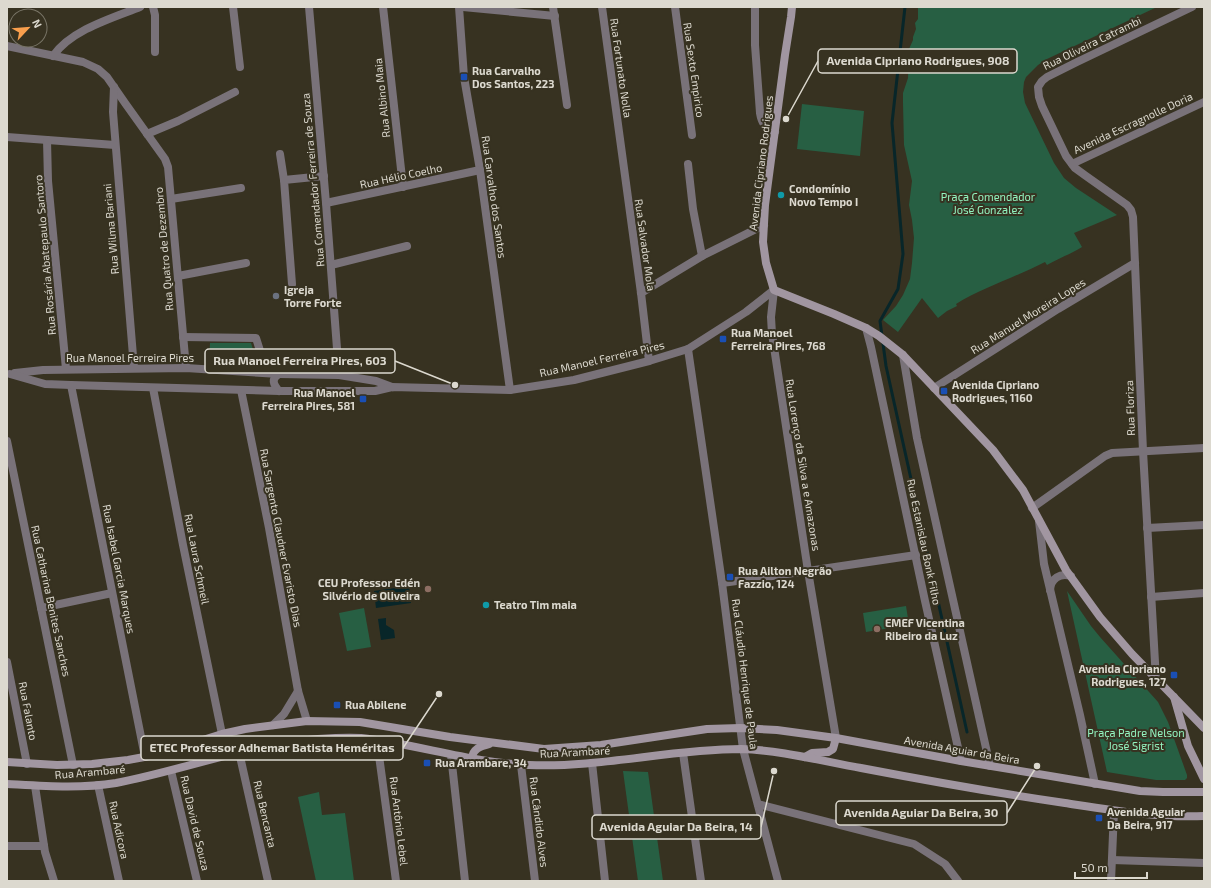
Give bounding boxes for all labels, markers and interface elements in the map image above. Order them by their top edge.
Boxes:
north arrow [8,8,48,48]
street label: Rua Oliveira Catrambi [1040,13,1143,72]
text: N [30,17,45,30]
street label: Rua Fortunato Nolla [608,17,635,119]
street label: Rua Sexto Empirico [681,22,708,118]
callout: Avenida Cipriano Rodrigues, 908 [818,49,1017,73]
text: Avenida Cipriano Rodrigues, 908 [826,53,1010,67]
street label: Rua Albino Maia [371,58,392,138]
place label: Rua Carvalho Dos Santos, 223 [472,64,554,90]
marker: Rua Carvalho Dos Santos, 223 [459,72,469,82]
street label: Avenida Escragnolle Doria [1071,89,1195,156]
street label: Rua Comendador Ferreira de Souza [298,93,327,267]
street label: Avenida Cipriano Rodrigues [746,94,775,231]
street label: Rua Carvalho dos Santos [479,135,510,259]
street label: Rua Hélio Coelho [359,160,443,191]
street label: Rua Rosária Abatepaulo Santoro [31,174,58,336]
place label: Condomínio Novo Tempo I [789,182,858,208]
street label: Rua Wilma Bariani [100,183,121,275]
street label: Rua Quatro de Dezembro [152,187,176,311]
marker: Condomínio Novo Tempo I [776,190,786,200]
park label: Praça Comendador José Gonzalez [941,190,1036,216]
street label: Rua Salvador Mola [633,198,658,292]
street label: Rua Manuel Moreira Lopes [968,275,1088,356]
place label: Igreja Torre Forte [284,283,342,309]
marker: Igreja Torre Forte [271,291,281,301]
place label: Rua Manoel Ferreira Pires, 768 [731,326,826,352]
marker: Rua Manoel Ferreira Pires, 768 [718,334,728,344]
street label: Rua Manoel Ferreira Pires [538,338,666,379]
callout: Rua Manoel Ferreira Pires, 603 [205,349,395,373]
street label: Rua Manoel Ferreira Pires [66,351,194,364]
text: Rua Manoel Ferreira Pires, 603 [213,353,387,367]
street label: Rua Lorenço da Silva a e Amazonas [782,378,824,552]
place label: Avenida Cipriano Rodrigues, 1160 [952,378,1040,404]
street label: Rua Floriza [1122,380,1137,436]
place label: Rua Manoel Ferreira Pires, 581 [262,386,355,412]
marker: Avenida Cipriano Rodrigues, 1160 [939,386,949,396]
marker: Rua Manoel Ferreira Pires, 581 [358,394,368,404]
street label: Rua Sargento Claudner Evaristo Dias [258,447,305,629]
street label: Rua Estanislau Bonk Filho [905,478,944,606]
street label: Rua Isabel Garcia Marques [101,503,138,635]
street label: Rua Laura Schmeil [182,513,213,606]
street label: Rua Catharina Benites Sanches [29,524,74,678]
place label: Rua Ailton Negrão Fazzio, 124 [738,564,832,590]
marker: Rua Ailton Negrão Fazzio, 124 [725,572,735,582]
place label: CEU Professor Edén Silvério de Oliveira [318,576,420,602]
marker: CEU Professor Edén Silvério de Oliveira [423,584,433,594]
place label: Teatro Tim maia [494,598,577,611]
street label: Rua Cláudio Henrique de Paula [730,598,761,750]
marker: Teatro Tim maia [481,600,491,610]
place label: EMEF Vicentina Ribeiro da Luz [885,616,965,642]
marker: EMEF Vicentina Ribeiro da Luz [872,624,882,634]
place label: Avenida Cipriano Rodrigues, 127 [1079,662,1167,688]
marker: Avenida Cipriano Rodrigues, 127 [1169,670,1179,680]
street label: Rua Falanto [16,680,41,741]
place label: Rua Abilene [345,698,406,711]
marker: Rua Abilene [332,700,342,710]
park label: Praça Padre Nelson José Sigrist [1087,726,1185,752]
street label: Avenida Aguiar da Beira [903,733,1021,766]
callout: ETEC Professor Adhemar Batista Heméritas [141,736,403,760]
text: ETEC Professor Adhemar Batista Heméritas [149,740,395,754]
street label: Rua Arambaré [539,743,611,760]
place label: Rua Arambare, 34 [435,756,527,769]
marker: Rua Arambare, 34 [422,758,432,768]
street label: Rua Arambaré [54,762,126,781]
street label: Rua David de Souza [178,774,213,872]
street label: Rua Antônio Lebel [388,776,412,867]
street label: Rua Cândido Alves [527,776,552,868]
street label: Rua Bencanta [251,779,280,849]
street label: Rua Adicora [107,800,132,860]
callout: Avenida Aguiar Da Beira, 30 [836,801,1007,825]
text: Avenida Aguiar Da Beira, 30 [844,805,998,819]
place label: Avenida Aguiar Da Beira, 917 [1107,805,1185,831]
marker: Avenida Aguiar Da Beira, 917 [1094,813,1104,823]
callout: Avenida Aguiar Da Beira, 14 [592,815,761,839]
text: Avenida Aguiar Da Beira, 14 [599,819,753,833]
scale bar [1075,854,1147,880]
text: 50 m [1081,860,1108,874]

